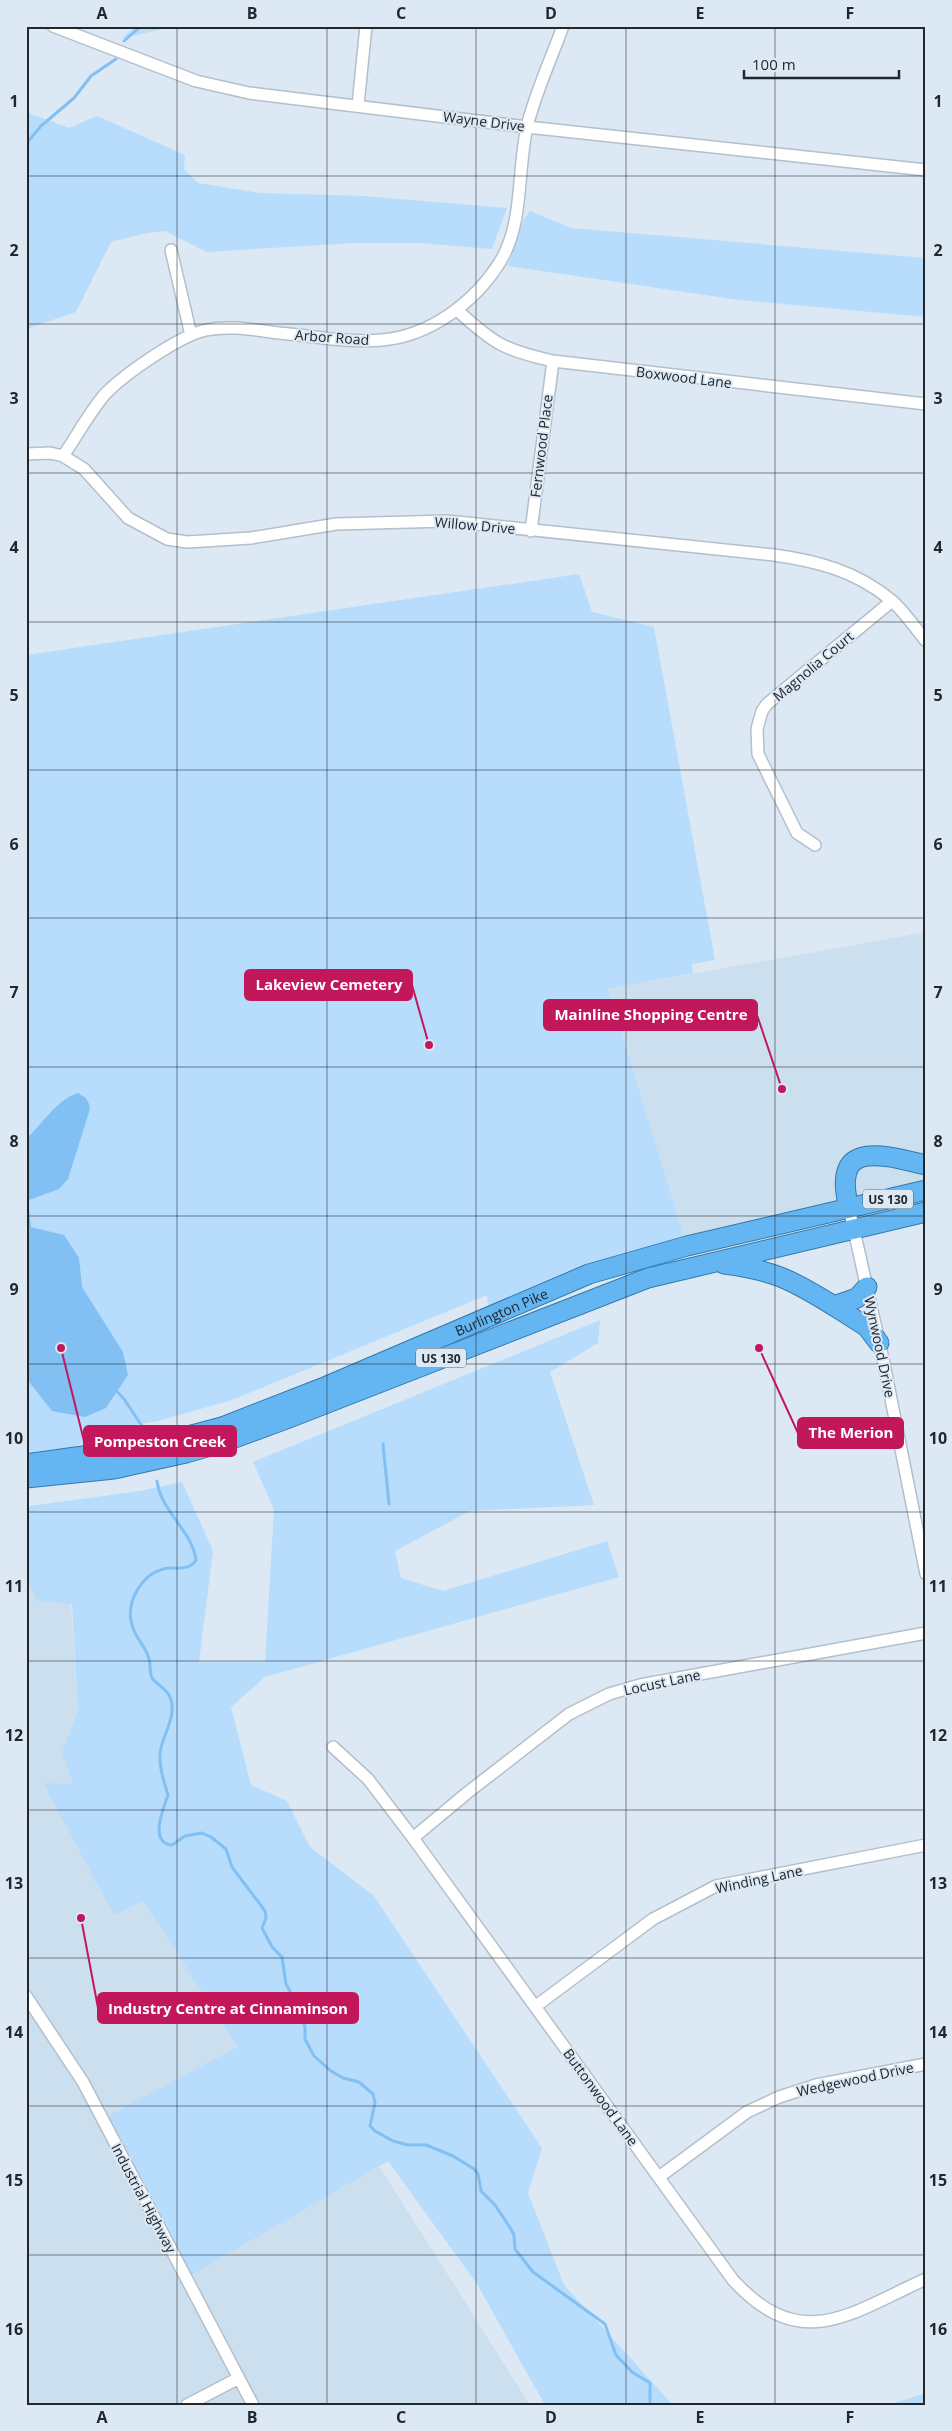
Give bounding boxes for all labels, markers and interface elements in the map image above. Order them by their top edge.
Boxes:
text: A [96,2,108,24]
text: B [247,2,257,24]
text: C [396,2,406,24]
text: D [545,2,557,24]
text: E [696,2,705,24]
text: F [846,2,854,24]
scale bar [744,48,900,80]
text: 100 m [752,54,796,74]
text: 1 [9,90,19,112]
text: 1 [933,90,943,112]
street label: Wayne Drive [442,107,526,135]
text: 2 [9,239,19,261]
text: 2 [933,239,943,261]
street label: Arbor Road [294,325,370,349]
street label: Boxwood Lane [635,362,733,392]
text: 3 [9,387,19,409]
text: 3 [933,387,943,409]
street label: Fernwood Place [525,393,557,499]
street label: Willow Drive [434,512,516,538]
text: 4 [9,536,19,558]
text: 4 [933,536,943,558]
street label: Magnolia Court [769,627,857,705]
text: 5 [9,684,19,706]
text: 5 [933,684,943,706]
text: 6 [9,833,19,855]
text: 6 [933,833,943,855]
callout: Lakeview Cemetery [245,970,412,1000]
text: Lakeview Cemetery [255,974,403,994]
text: 7 [9,981,19,1003]
text: 7 [933,981,943,1003]
callout: Mainline Shopping Centre [544,1000,757,1030]
text: Mainline Shopping Centre [554,1004,748,1024]
text: 8 [9,1130,19,1152]
text: 8 [933,1130,943,1152]
road number: US 130 [863,1190,913,1208]
text: 9 [9,1278,19,1300]
text: 9 [933,1278,943,1300]
street label: Burlington Pike [452,1283,551,1340]
street label: Wynwood Drive [860,1295,900,1399]
road number: US 130 [416,1349,466,1368]
callout: The Merion [798,1418,903,1448]
text: The Merion [809,1422,893,1442]
callout: Pompeston Creek [84,1426,236,1456]
text: 10 [5,1427,23,1449]
text: 10 [929,1427,947,1449]
text: Pompeston Creek [94,1431,227,1451]
text: 11 [5,1575,23,1597]
text: 11 [929,1575,947,1597]
street label: Locust Lane [622,1665,702,1699]
text: 12 [5,1724,23,1746]
text: 12 [929,1724,947,1746]
street label: Winding Lane [714,1860,804,1897]
text: 13 [5,1872,23,1894]
text: 13 [929,1872,947,1894]
callout: Industry Centre at Cinnaminson [98,1993,358,2023]
text: Industry Centre at Cinnaminson [108,1998,348,2018]
text: 14 [5,2021,23,2043]
text: 14 [929,2021,947,2043]
street label: Buttonwood Lane [559,2044,643,2150]
street label: Wedgewood Drive [795,2057,915,2101]
street label: Industrial Highway [107,2140,181,2257]
text: 15 [5,2169,23,2191]
text: 15 [929,2169,947,2191]
text: 16 [5,2318,23,2340]
text: 16 [929,2318,947,2340]
text: A [96,2406,108,2428]
text: B [247,2406,257,2428]
text: C [396,2406,406,2428]
text: D [545,2406,557,2428]
text: E [696,2406,705,2428]
text: F [846,2406,854,2428]

